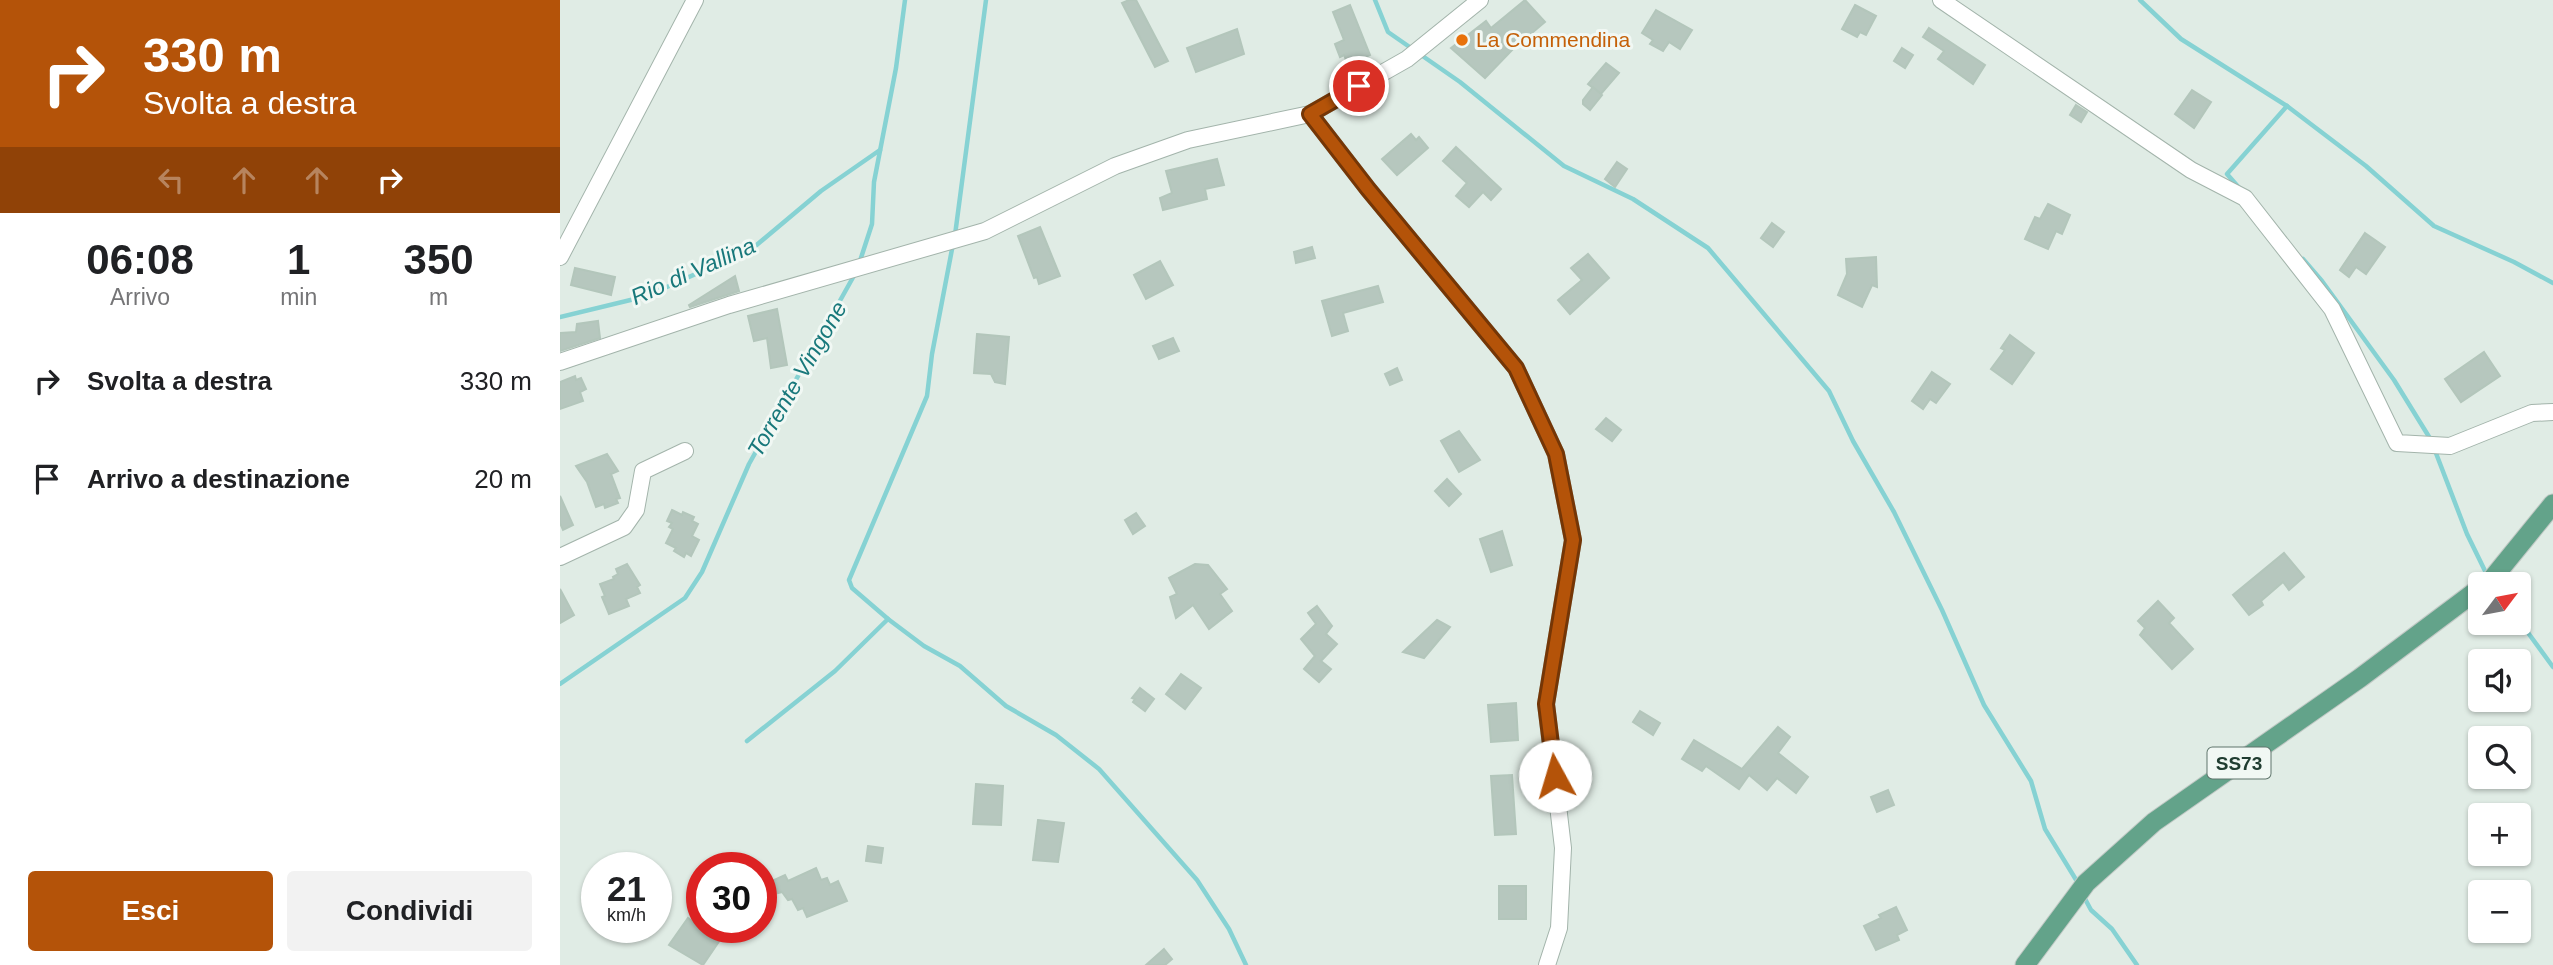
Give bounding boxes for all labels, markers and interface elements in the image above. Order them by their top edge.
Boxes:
icon: right [28,28,119,119]
text: 330 m [143,28,282,82]
place label: La Commendina [1476,28,1630,51]
marker: La Commendina [1454,32,1470,48]
pin [1329,56,1389,116]
icon: arrive [1340,67,1378,105]
text: Svolta a destra [143,85,356,121]
icon: left [152,161,190,199]
icon: ahead [225,161,263,199]
icon: ahead [298,161,336,199]
icon: right [371,161,409,199]
water label: Rio di Vallina [627,232,759,310]
text: 06:08 [86,236,194,283]
text: 1 [287,236,310,283]
text: 350 [404,236,474,283]
text: Arrivo [110,284,170,310]
text: min [280,284,317,310]
text: m [429,284,448,310]
water label: Torrente Vingone [742,297,852,461]
icon: right [28,362,66,400]
text: Svolta a destra [87,366,272,396]
text: 330 m [460,366,532,396]
icon: arrive [28,460,66,498]
text: Arrivo a destinazione [87,464,350,494]
text: 20 m [474,464,532,494]
north arrow [2468,572,2530,635]
map controls [2468,572,2531,943]
button: sound [2468,649,2531,712]
button: search [2468,726,2531,789]
position arrow [1518,739,1592,813]
road number: SS73 [2208,748,2270,778]
button: + [2468,803,2531,866]
speed limit sign: 30 [686,852,777,943]
text: 21 [607,869,646,908]
button: Esci [28,871,273,951]
button: Condividi [287,871,532,951]
button: − [2468,880,2531,943]
text: km/h [607,905,646,925]

